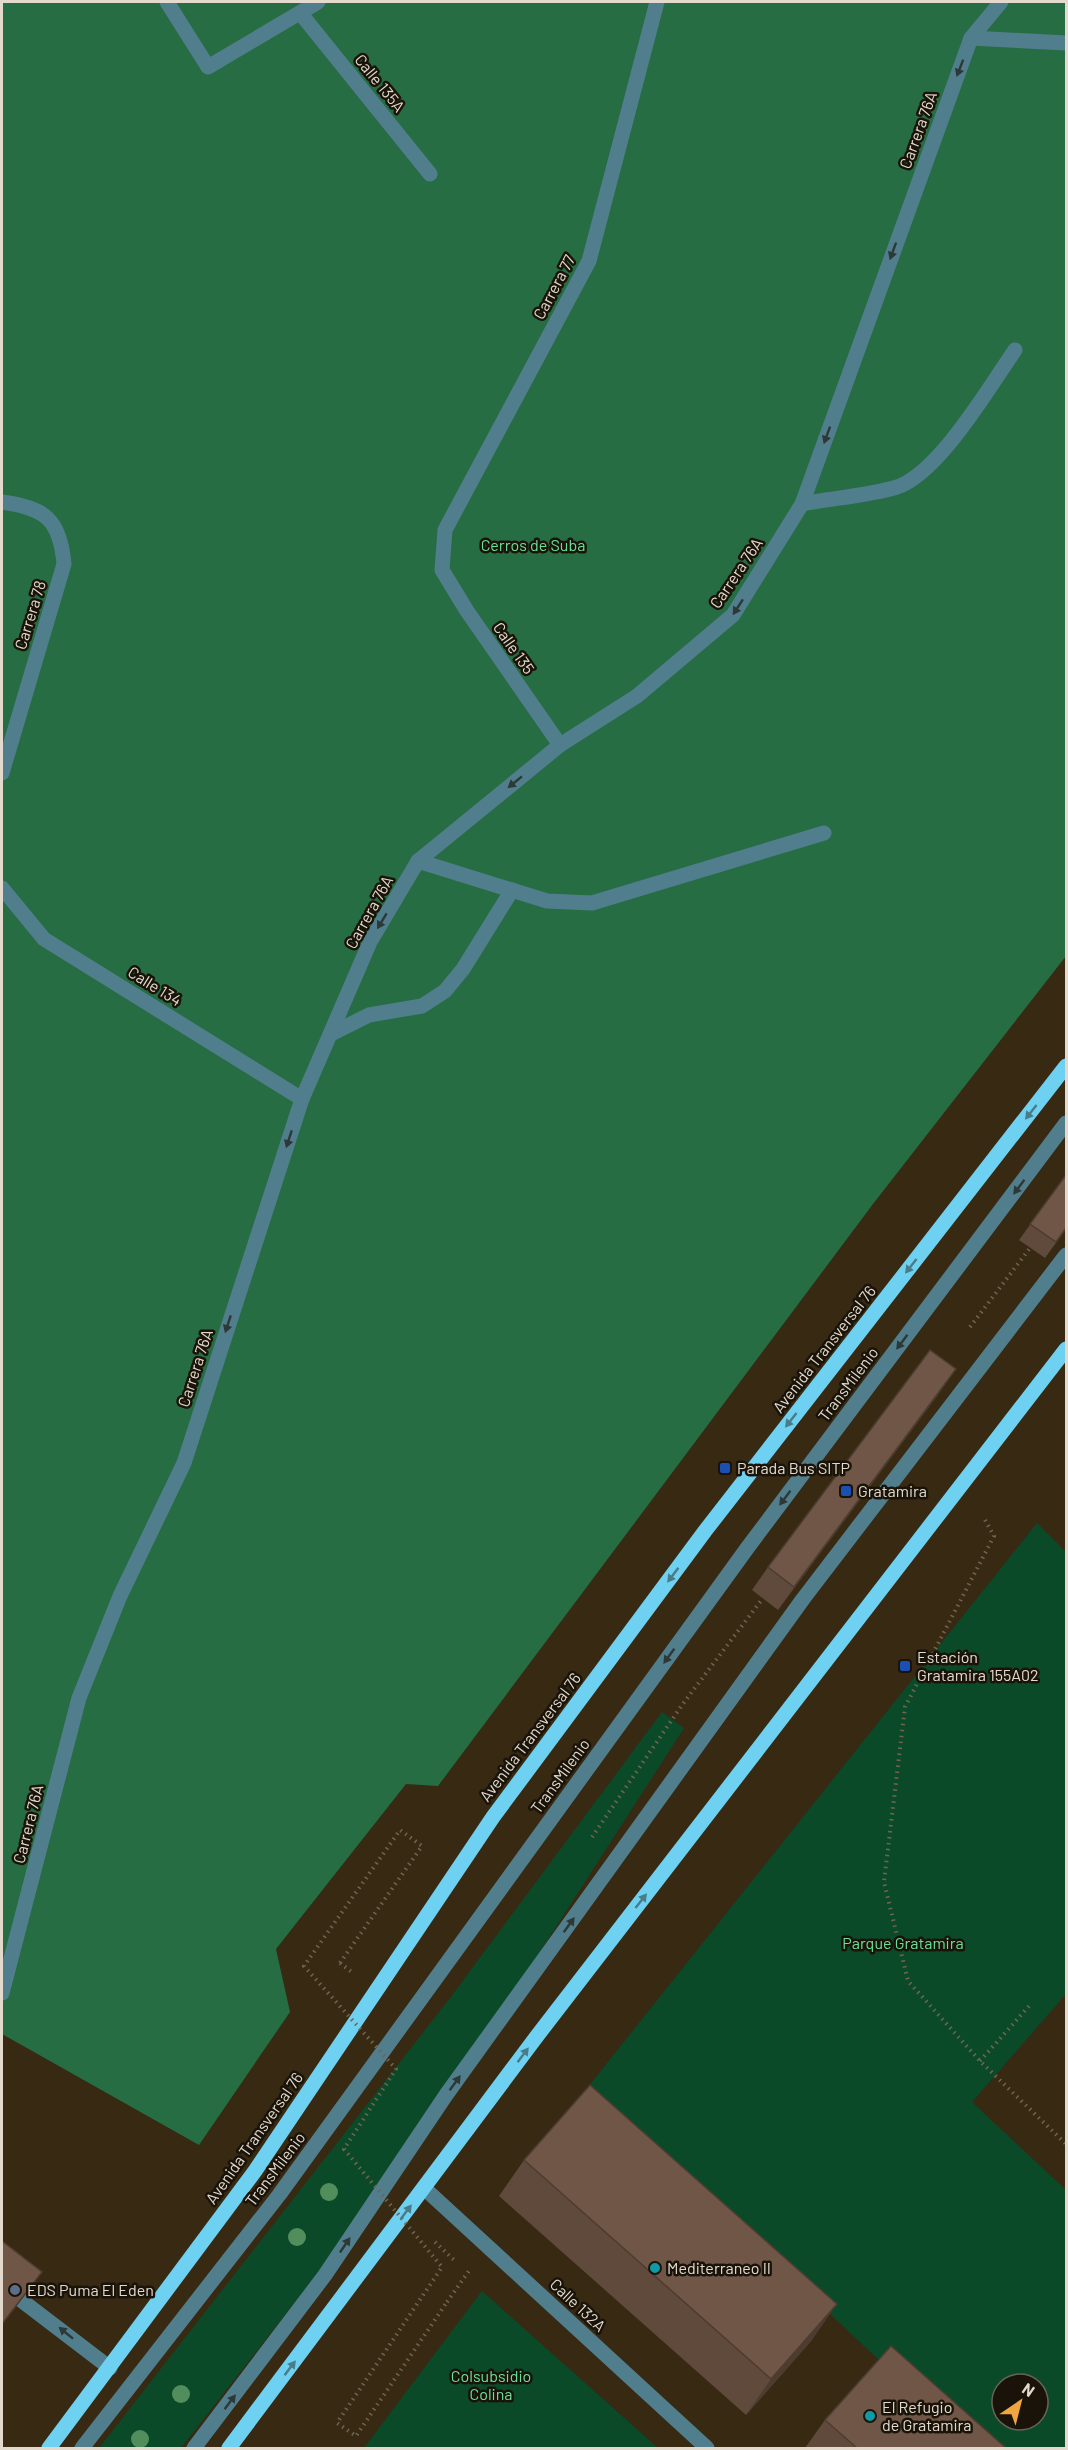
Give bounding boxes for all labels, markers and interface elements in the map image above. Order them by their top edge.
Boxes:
street label: Calle 135A [351,50,410,116]
one-way arrow [954,59,964,77]
street label: Carrera 76A [895,88,940,171]
one-way arrow [888,242,897,260]
street label: Carrera 77 [529,251,579,322]
one-way arrow [821,426,831,444]
street label: Carrera 76A [705,534,766,611]
park label: Cerros de Suba [481,535,585,554]
street label: Carrera 78 [10,578,49,652]
one-way arrow [733,599,744,615]
street label: Calle 135 [490,618,539,677]
one-way arrow [508,775,523,788]
street label: Carrera 76A [341,872,397,952]
one-way arrow [377,913,388,929]
street label: Calle 134 [125,962,186,1009]
one-way arrow [1024,1104,1037,1120]
one-way arrow [284,1130,293,1148]
one-way arrow [1013,1179,1025,1194]
one-way arrow [905,1258,917,1274]
street label: Avenida Transversal 76 [768,1281,879,1416]
one-way arrow [222,1315,232,1333]
street label: Carrera 76A [173,1326,216,1409]
one-way arrow [896,1335,908,1350]
street label: TransMilenio [814,1343,882,1424]
one-way arrow [785,1412,798,1428]
place label: Parada Bus SITP [737,1458,850,1477]
marker: Parada Bus SITP [718,1461,732,1475]
place label: Gratamira [858,1481,927,1500]
marker: Gratamira [839,1484,853,1498]
one-way arrow [779,1491,791,1506]
one-way arrow [667,1566,679,1582]
one-way arrow [663,1647,675,1663]
place label: Estación Gratamira 155A02 [917,1647,1039,1684]
marker: Estación Gratamira 155A02 [898,1659,912,1673]
street label: Avenida Transversal 76 [475,1669,584,1805]
street label: TransMilenio [526,1735,593,1817]
street label: Carrera 76A [9,1782,47,1865]
one-way arrow [635,1893,647,1908]
one-way arrow [563,1918,575,1934]
park label: Parque Gratamira [842,1933,964,1952]
one-way arrow [517,2048,529,2064]
street label: Avenida Transversal 76 [201,2068,306,2207]
one-way arrow [448,2076,460,2091]
street label: TransMilenio [241,2128,309,2209]
one-way arrow [400,2204,412,2219]
one-way arrow [340,2237,351,2253]
place label: Mediterraneo II [667,2258,771,2277]
marker: Mediterraneo II [648,2261,662,2275]
street label: Calle 132A [547,2274,610,2335]
place label: EDS Puma El Eden [27,2280,154,2299]
marker: EDS Puma El Eden [8,2283,22,2297]
one-way arrow [59,2327,74,2340]
one-way arrow [283,2360,296,2376]
park label: Colsubsidio Colina [451,2366,531,2403]
north arrow [990,2372,1050,2432]
text: N [1019,2378,1039,2400]
one-way arrow [223,2394,235,2409]
place label: El Refugio de Gratamira [882,2397,971,2434]
marker: El Refugio de Gratamira [863,2409,877,2423]

